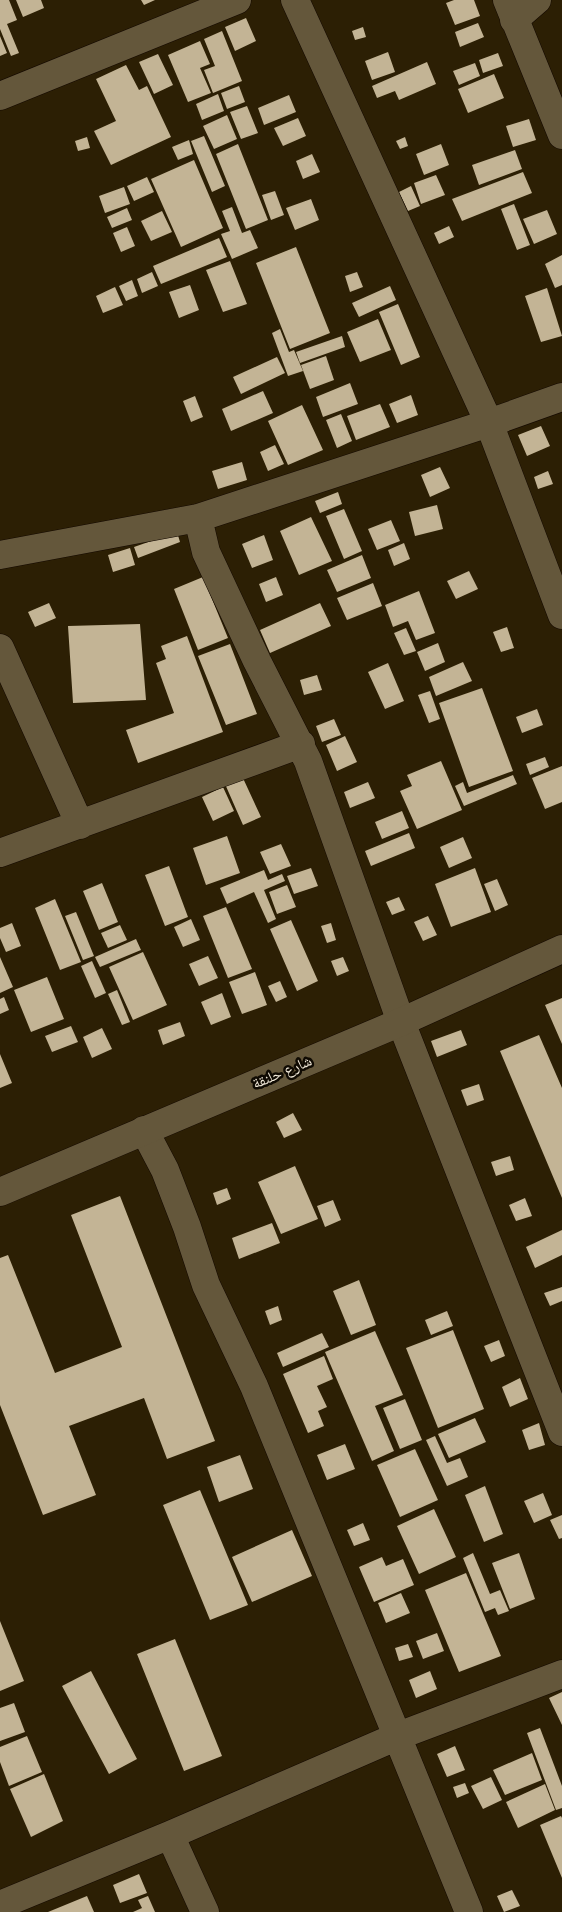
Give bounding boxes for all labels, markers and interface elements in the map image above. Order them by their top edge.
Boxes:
street label: شارع حلنقة [250,1051,315,1093]

